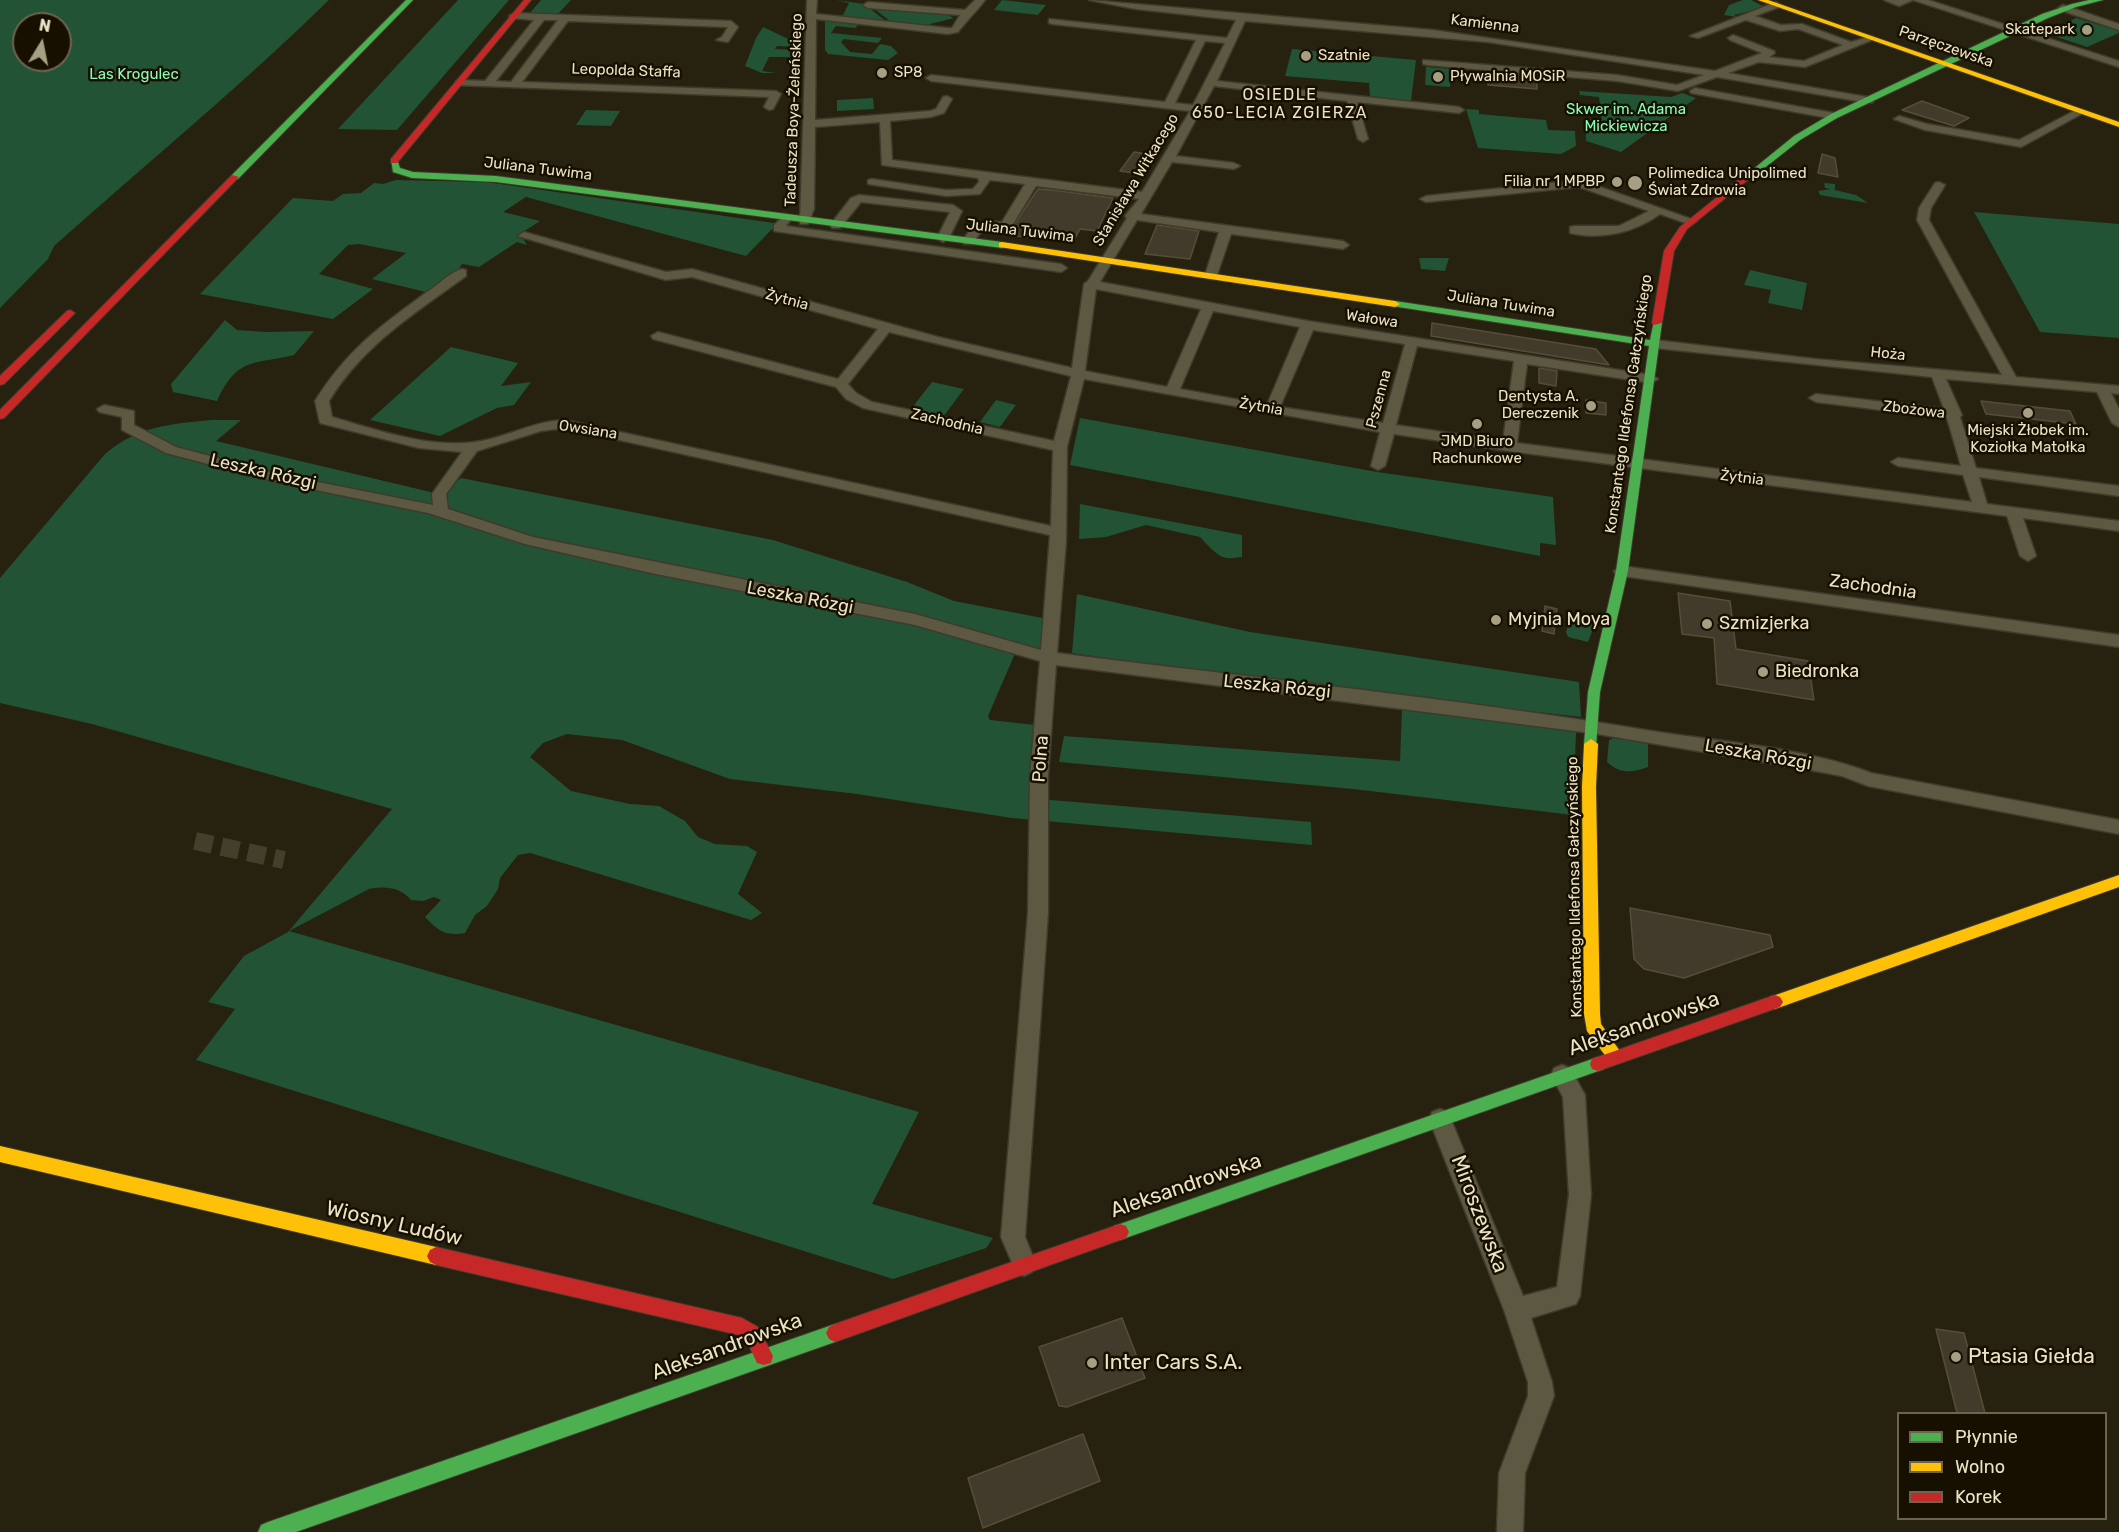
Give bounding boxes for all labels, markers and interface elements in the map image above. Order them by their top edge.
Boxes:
street label: Kamienna [1450,11,1520,37]
north arrow [12,12,72,72]
street label: Tadeusza Boya-Żeleńskiego [782,13,806,207]
text: N [38,15,52,36]
place label: Skatepark [2005,21,2075,39]
street label: Parzęczewska [1896,22,1996,72]
marker: Skatepark [2080,23,2094,37]
place label: Szatnie [1318,47,1370,65]
marker: Szatnie [1299,49,1313,63]
street label: Leopolda Staffa [571,60,681,82]
place label: SP8 [894,64,922,82]
park label: Las Krogulec [89,66,179,84]
marker: SP8 [875,66,889,80]
place label: Pływalnia MOSiR [1450,68,1565,86]
marker: Pływalnia MOSiR [1431,70,1445,84]
district label: OSIEDLE 650-LECIA ZGIERZA [1192,85,1368,123]
park label: Skwer im. Adama Mickiewicza [1566,101,1686,136]
street label: Stanisława Witkacego [1089,110,1183,250]
street label: Juliana Tuwima [483,153,593,185]
place label: Polimedica Unipolimed Świat Zdrowia [1648,165,1807,200]
place label: Filia nr 1 MPBP [1504,173,1605,191]
marker: Polimedica Unipolimed Świat Zdrowia [1626,174,1644,192]
marker: Filia nr 1 MPBP [1610,175,1624,189]
street label: Juliana Tuwima [965,215,1075,247]
street label: Konstantego Ildefonsa Gałczyńskiego [1602,273,1656,535]
street label: Żytnia [764,286,810,314]
street label: Juliana Tuwima [1446,287,1556,321]
street label: Wałowa [1345,306,1399,332]
street label: Hoża [1870,343,1906,365]
street label: Pszenna [1363,368,1395,430]
place label: Dentysta A. Dereczenik [1498,388,1579,423]
street label: Żytnia [1238,394,1284,420]
street label: Zbożowa [1882,397,1946,423]
marker: Dentysta A. Dereczenik [1584,399,1598,413]
street label: Zachodnia [909,405,985,439]
marker: Miejski Żłobek im. Koziołka Matołka [2021,406,2035,420]
street label: Owsiana [557,417,619,443]
marker: JMD Biuro Rachunkowe [1470,417,1484,431]
place label: Miejski Żłobek im. Koziołka Matołka [1967,422,2089,457]
place label: JMD Biuro Rachunkowe [1432,433,1522,468]
street label: Leszka Rózgi [208,449,318,495]
street label: Żytnia [1719,466,1765,490]
street label: Zachodnia [1828,570,1918,604]
street label: Leszka Rózgi [745,577,855,619]
place label: Myjnia Moya [1508,609,1610,631]
marker: Myjnia Moya [1489,613,1503,627]
place label: Szmizjerka [1719,613,1809,635]
marker: Szmizjerka [1700,617,1714,631]
place label: Biedronka [1775,661,1859,683]
marker: Biedronka [1756,665,1770,679]
street label: Leszka Rózgi [1222,671,1332,703]
street label: Polna [1029,735,1053,783]
street label: Leszka Rózgi [1703,735,1813,775]
street label: Konstantego Ildefonsa Gałczyńskiego [1564,756,1586,1018]
street label: Aleksandrowska [1565,986,1723,1062]
street label: Aleksandrowska [1107,1148,1265,1224]
street label: Miroszewska [1445,1152,1513,1276]
street label: Wiosny Ludów [323,1196,465,1252]
street label: Aleksandrowska [648,1308,806,1386]
place label: Ptasia Giełda [1968,1344,2095,1370]
place label: Inter Cars S.A. [1104,1350,1243,1376]
marker: Ptasia Giełda [1949,1350,1963,1364]
marker: Inter Cars S.A. [1085,1356,1099,1370]
legend [1897,1412,2107,1520]
text: Płynnie [1955,1426,2018,1448]
text: Wolno [1955,1456,2005,1478]
text: Korek [1955,1486,2002,1508]

